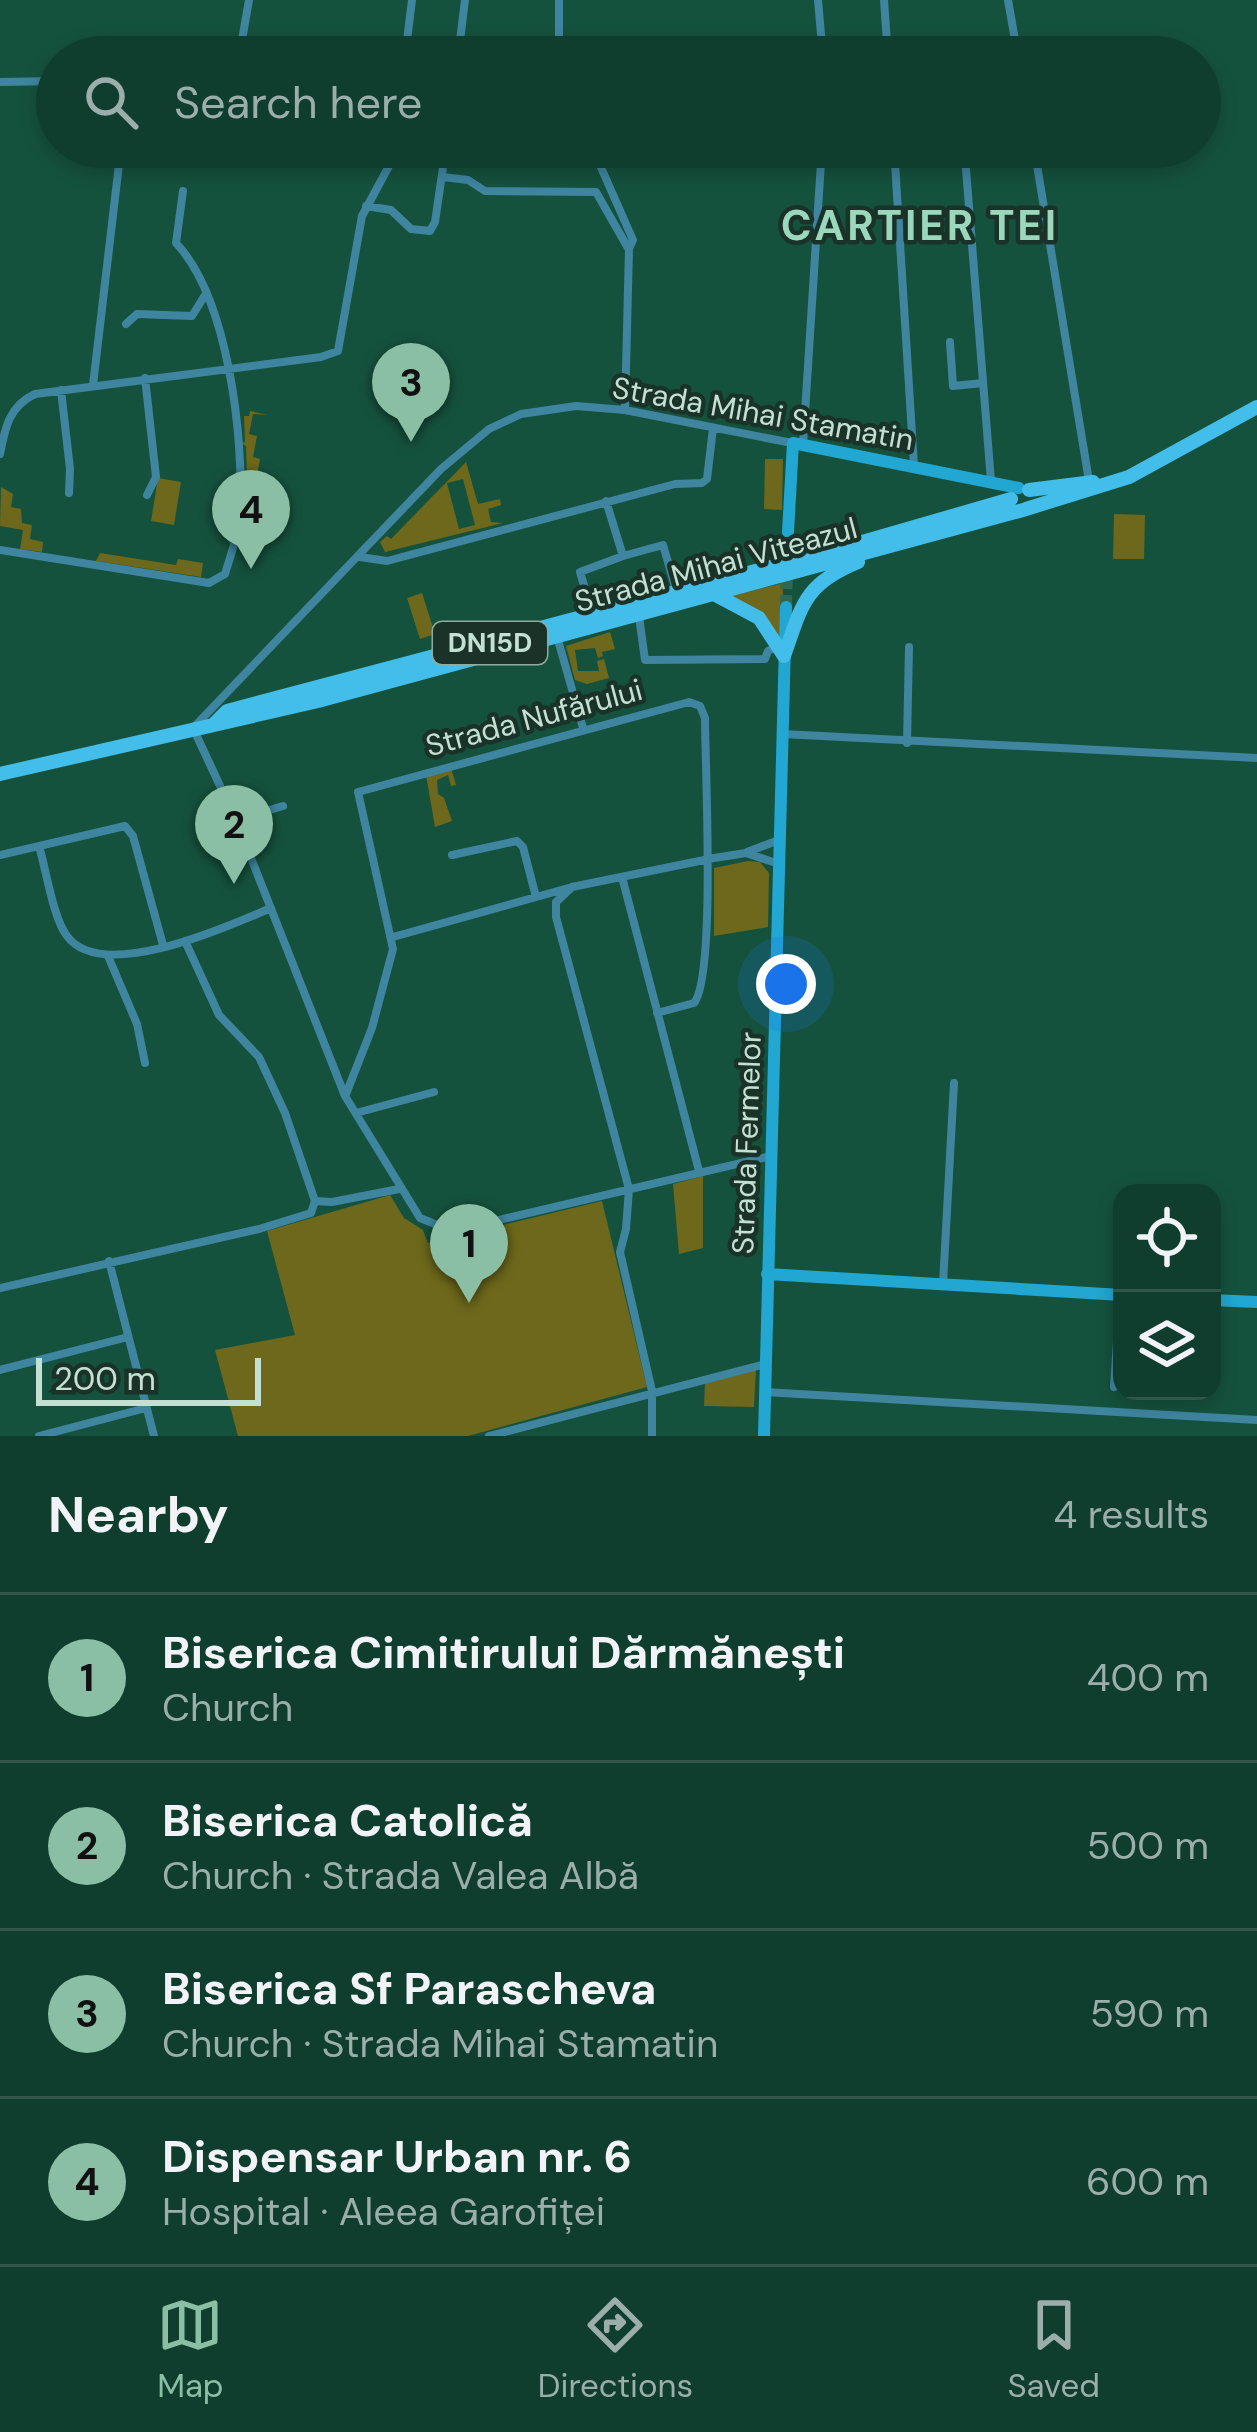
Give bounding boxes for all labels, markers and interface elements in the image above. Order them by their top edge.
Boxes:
search box [36,36,1221,168]
icon: search [78,69,144,135]
text: Search here [174,73,422,132]
district label: CARTIER TEI [781,198,1059,253]
pin: 3 [372,343,450,442]
street label: Strada Mihai Stamatin [609,368,917,459]
pin: 4 [212,470,290,569]
street label: Strada Mihai Viteazul [571,508,861,621]
road number: DN15D [433,622,547,664]
street label: Strada Nufărului [421,670,647,765]
pin: 2 [195,785,273,884]
your location [756,954,816,1014]
street label: Strada Fermelor [723,1031,770,1255]
map controls [1113,1184,1221,1400]
button: locate [1113,1184,1221,1292]
pin: 1 [430,1204,508,1303]
button: layers [1113,1292,1221,1400]
scale bar [36,1352,261,1405]
text: 200 m [54,1357,156,1400]
text: Nearby [48,1481,229,1548]
text: 4 results [1054,1489,1209,1540]
text: Biserica Cimitirului Dărmănești [162,1623,845,1682]
text: 1 [80,1652,94,1703]
text: 400 m [1087,1652,1209,1703]
text: Church [162,1682,293,1733]
text: Biserica Catolică [162,1791,533,1850]
text: 2 [76,1820,98,1871]
text: 500 m [1087,1820,1209,1871]
text: Church · Strada Valea Albă [162,1850,639,1901]
text: Biserica Sf Parascheva [162,1959,657,2018]
text: 3 [75,1988,99,2039]
text: 590 m [1090,1988,1209,2039]
text: Church · Strada Mihai Stamatin [162,2018,718,2069]
text: Dispensar Urban nr. 6 [162,2127,632,2186]
text: 4 [74,2156,100,2207]
text: 600 m [1086,2156,1209,2207]
text: Hospital · Aleea Garofiței [162,2186,605,2237]
tab: Map [157,2292,224,2407]
tab: Directions [538,2292,693,2407]
tab: Saved [1007,2292,1100,2407]

